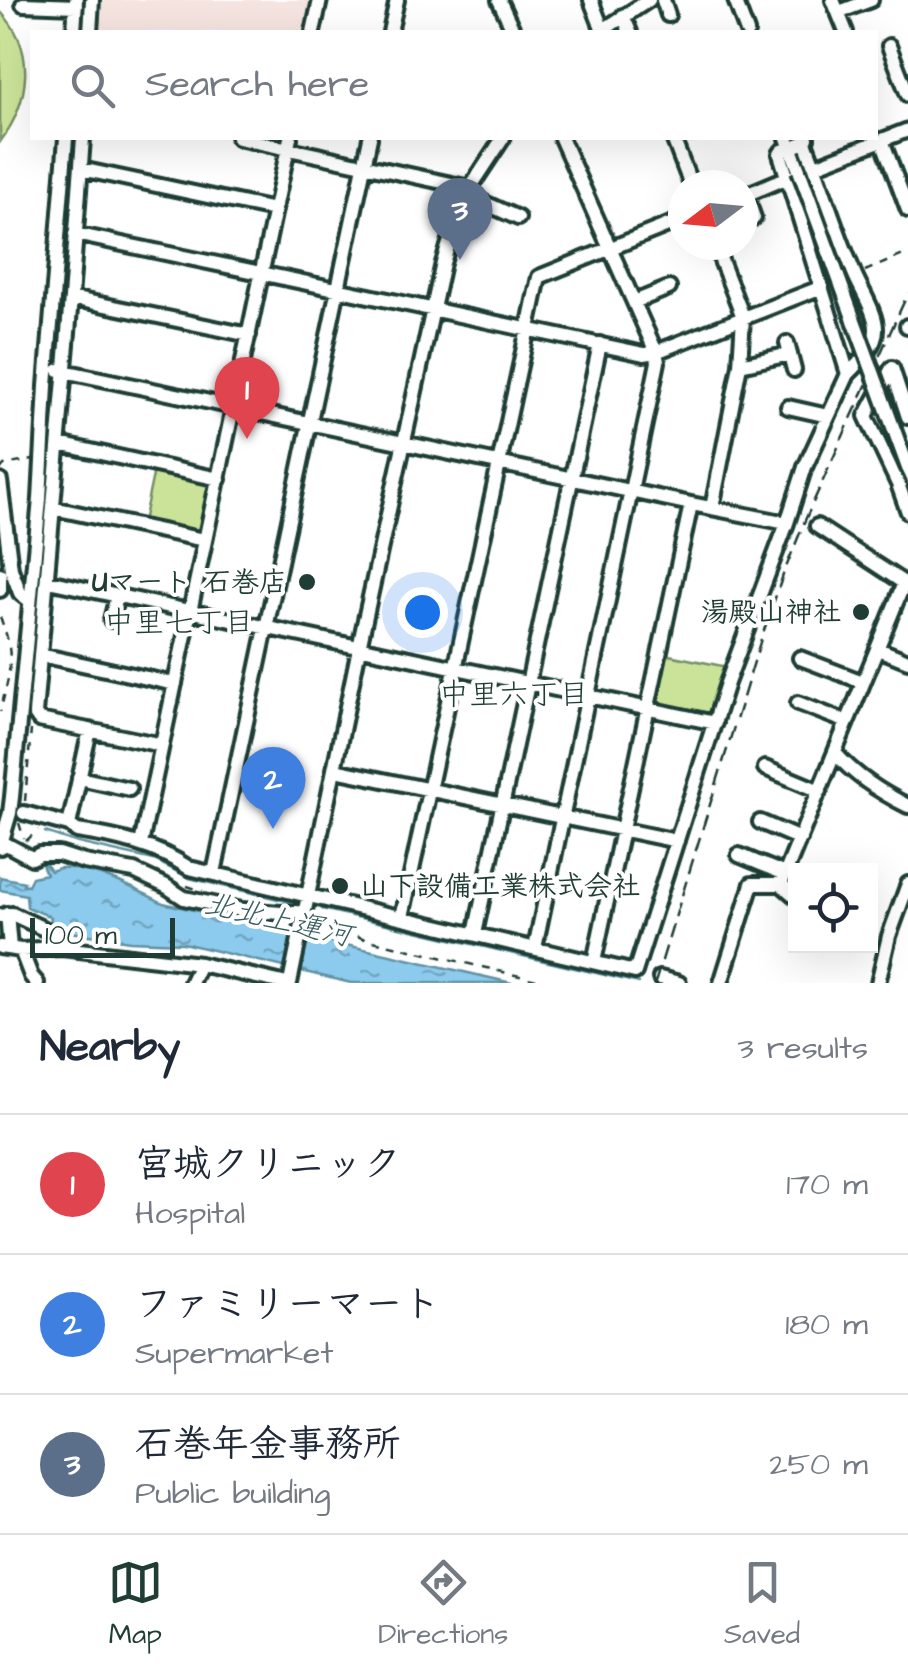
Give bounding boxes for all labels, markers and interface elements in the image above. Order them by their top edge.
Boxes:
search box [30,30,878,140]
icon: search [65,58,120,113]
text: Search here [145,59,369,111]
north arrow [668,170,758,260]
pin: 3 [428,178,492,260]
pin: 1 [214,356,280,439]
place label: Uマート 石巻店 [92,563,287,602]
marker: Uマート 石巻店 [296,571,318,593]
your location [397,587,448,638]
place label: 湯殿山神社 [701,593,841,632]
marker: 湯殿山神社 [850,601,872,623]
district label: 中里七丁目 [104,602,254,644]
district label: 中里六丁目 [439,674,589,716]
pin: 2 [240,746,306,829]
map controls [788,863,878,953]
button: locate [788,863,878,953]
place label: 山下設備工業株式会社 [360,867,640,906]
marker: 山下設備工業株式会社 [329,875,351,897]
water label: 北北上運河 [200,883,360,958]
scale bar [30,913,175,958]
text: 100 m [45,916,117,955]
text: Nearby [40,1019,180,1077]
text: 3 results [738,1026,868,1071]
text: 宮城クリニック [135,1139,401,1191]
text: 1 [70,1162,75,1207]
text: 170 m [786,1162,868,1207]
text: Hospital [135,1191,245,1236]
text: ファミリーマート [135,1279,441,1331]
text: 2 [63,1302,82,1347]
text: 180 m [785,1302,868,1347]
text: Supermarket [135,1331,333,1376]
text: 石巻年金事務所 [135,1419,401,1471]
text: 3 [64,1442,81,1487]
text: 250 m [769,1442,868,1487]
text: Public building [135,1471,330,1516]
tab: Map [108,1555,163,1654]
tab: Directions [378,1555,508,1654]
tab: Saved [724,1555,800,1654]

